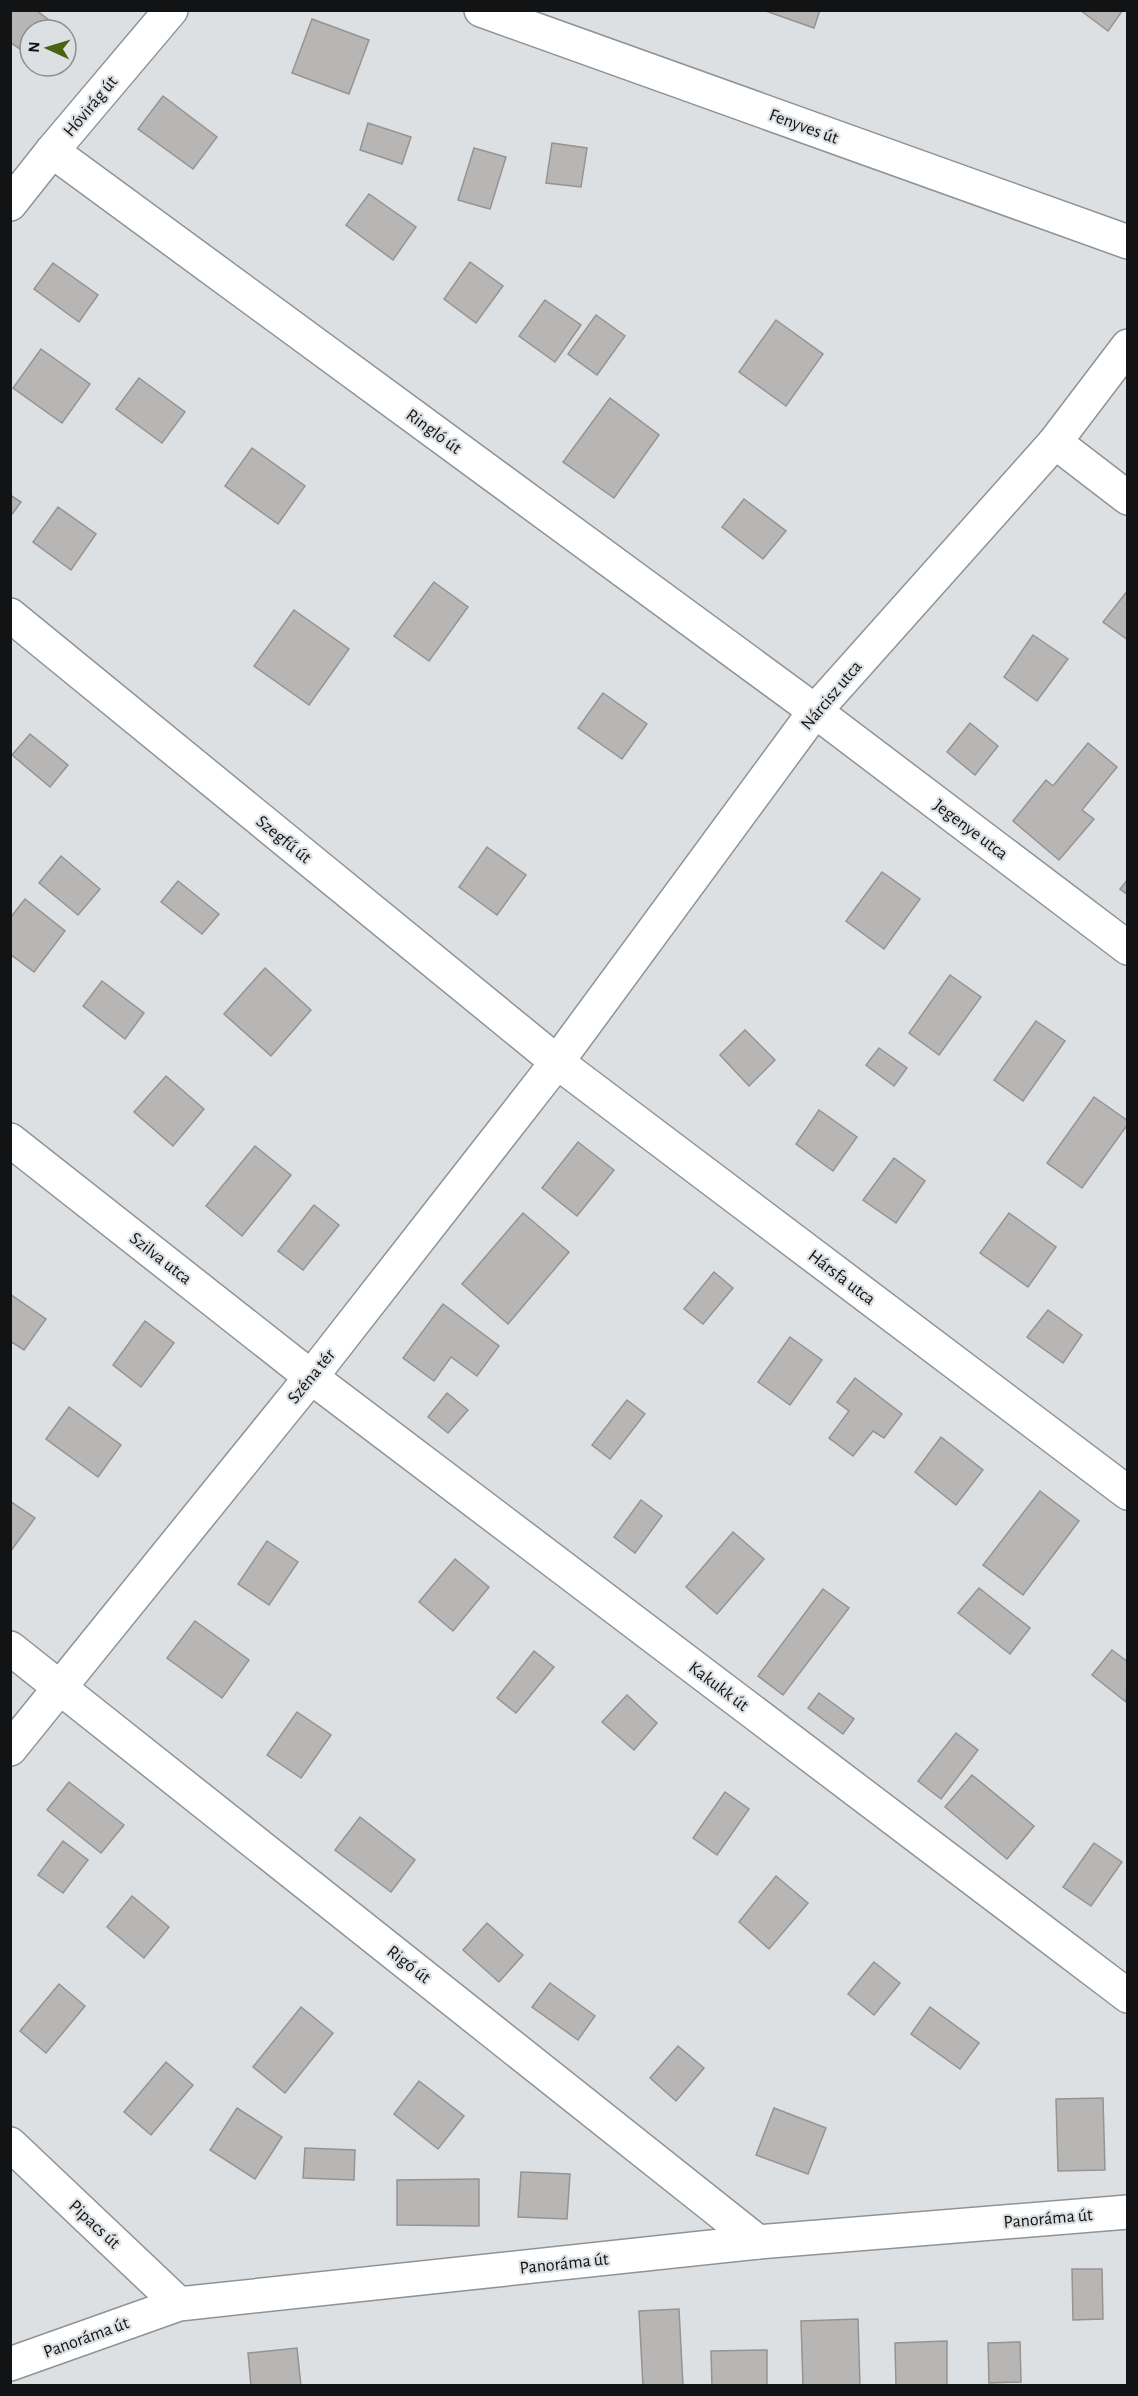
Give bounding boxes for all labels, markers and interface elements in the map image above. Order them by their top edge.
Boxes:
north arrow [18,18,78,78]
text: N [26,41,42,53]
street label: Hóvirág út [60,73,121,140]
street label: Fenyves út [767,106,841,148]
street label: Ringló út [402,406,465,458]
street label: Nárcisz utca [798,658,866,734]
street label: Jegenye utca [930,796,1011,863]
street label: Szegfű út [252,812,315,867]
street label: Szilva utca [126,1229,195,1288]
street label: Hársfa utca [804,1247,878,1309]
street label: Széna tér [285,1346,339,1407]
street label: Kakukk út [685,1659,752,1715]
street label: Rigó út [383,1942,434,1987]
street label: Pipacs út [65,2197,124,2253]
street label: Panoráma út [1003,2206,1094,2232]
street label: Panoráma út [519,2250,610,2278]
street label: Panoráma út [41,2314,132,2362]

